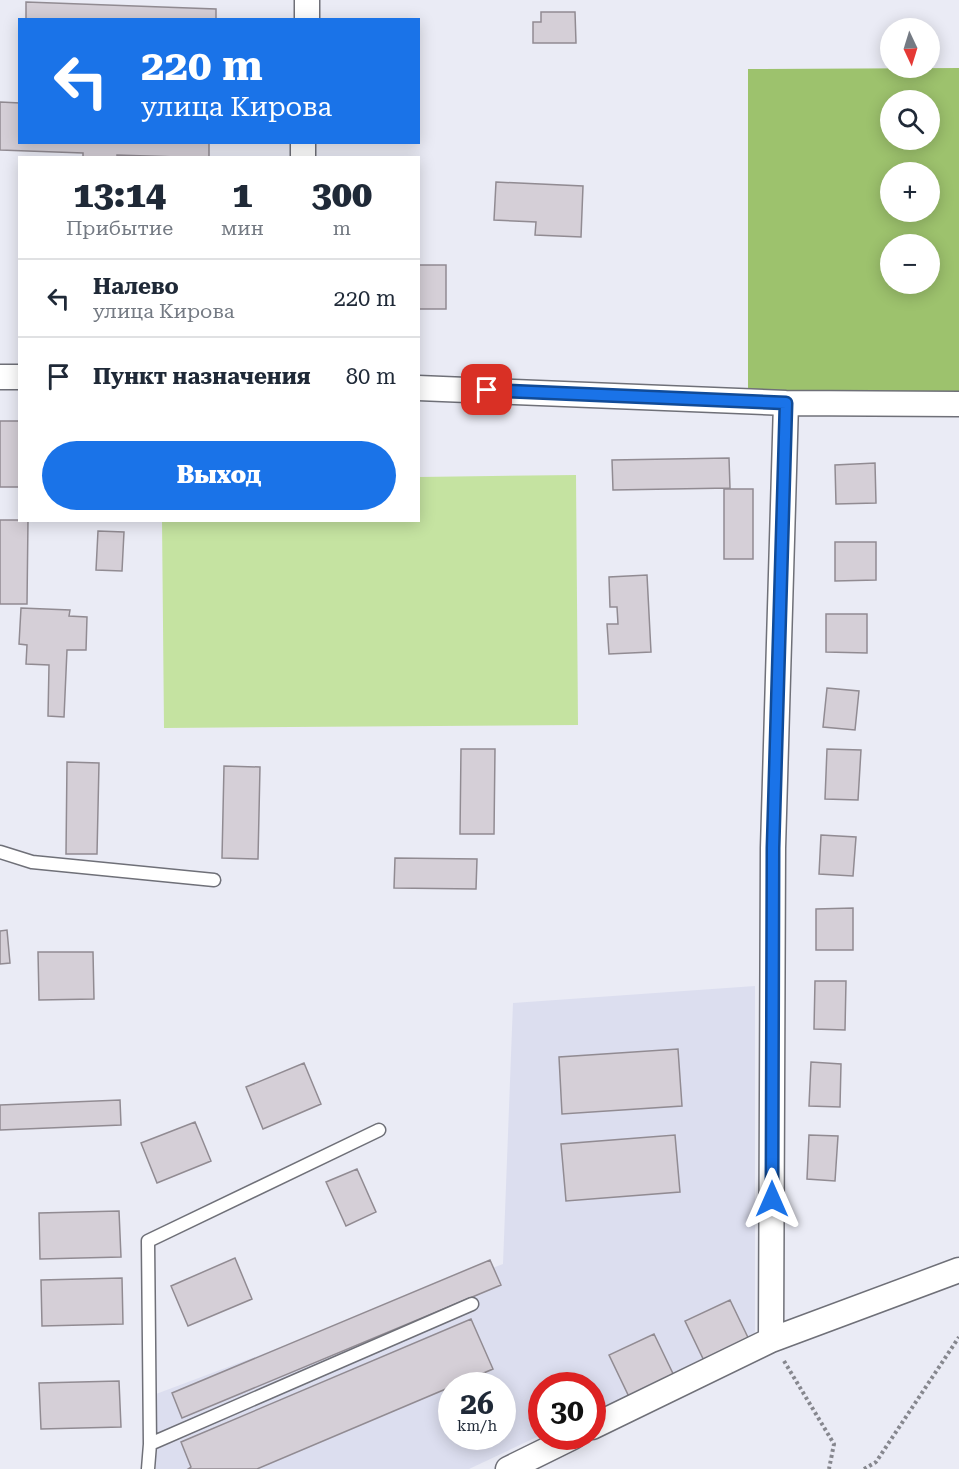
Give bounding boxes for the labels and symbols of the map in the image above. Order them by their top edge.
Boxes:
north arrow [880,18,940,78]
pin [461,364,512,415]
position arrow [740,1167,804,1231]
speed limit sign: 30 [528,1372,606,1450]

